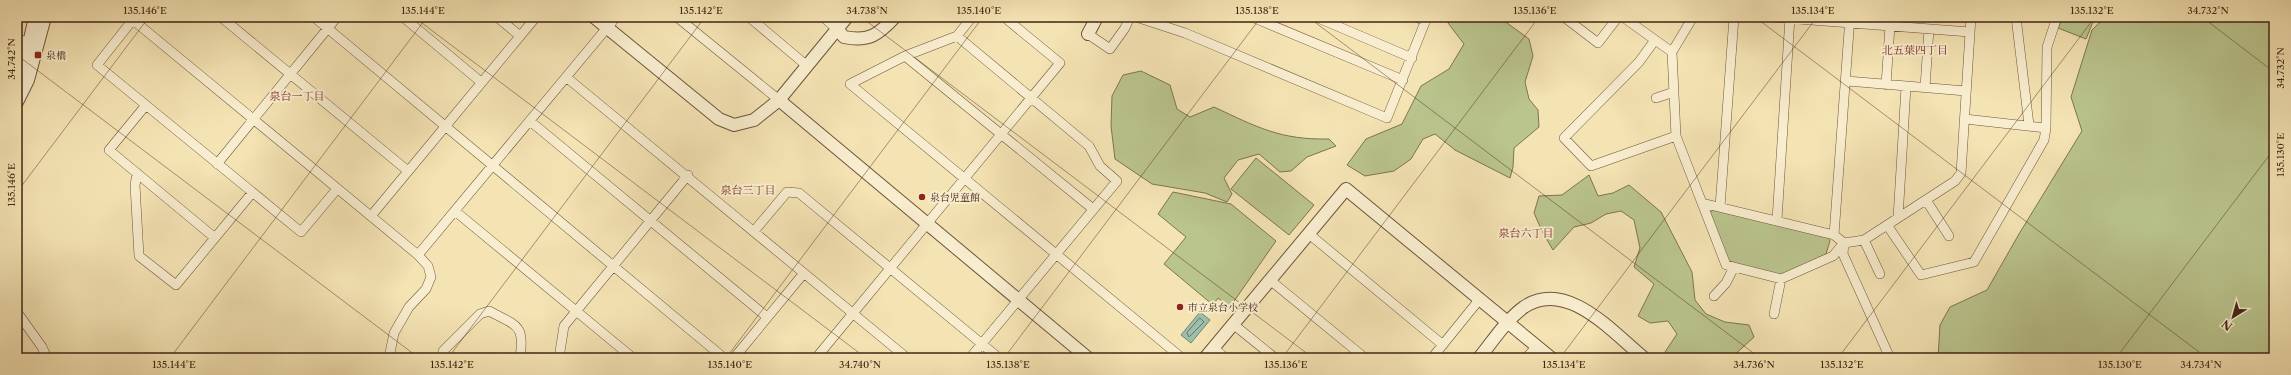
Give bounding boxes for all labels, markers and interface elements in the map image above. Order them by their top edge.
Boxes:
text: 135.146°E [123,4,167,17]
text: 135.144°E [401,4,445,17]
text: 135.142°E [679,4,723,17]
text: 34.738°N [846,4,888,17]
text: 135.140°E [957,4,1001,17]
text: 135.138°E [1235,4,1279,17]
text: 135.136°E [1513,4,1557,17]
text: 135.134°E [1791,4,1835,17]
text: 135.132°E [2070,4,2114,17]
text: 34.732°N [2187,4,2229,17]
text: 34.742°N [5,38,18,80]
district label: 北五葉四丁目 [1882,43,1948,57]
text: 34.732°N [2274,47,2287,89]
place label: 泉橋 [46,49,66,62]
marker: 泉橋 [33,50,43,60]
district label: 泉台一丁目 [270,89,325,103]
text: 135.130°E [2274,133,2287,177]
text: 135.146°E [5,163,18,207]
district label: 泉台三丁目 [721,183,776,197]
place label: 泉台児童館 [930,191,980,204]
marker: 泉台児童館 [917,192,927,202]
district label: 泉台六丁目 [1499,226,1554,240]
north arrow [2213,297,2253,337]
place label: 市立泉台小学校 [1188,301,1258,314]
marker: 市立泉台小学校 [1175,302,1185,312]
text: N [2219,316,2235,333]
text: 135.144°E [152,358,196,371]
text: 135.142°E [430,358,474,371]
text: 135.140°E [708,358,752,371]
text: 34.740°N [839,358,881,371]
text: 135.138°E [986,358,1030,371]
text: 135.136°E [1264,358,1308,371]
text: 135.134°E [1542,358,1586,371]
text: 34.736°N [1733,358,1775,371]
text: 135.132°E [1820,358,1864,371]
text: 135.130°E [2098,358,2142,371]
text: 34.734°N [2180,358,2222,371]

